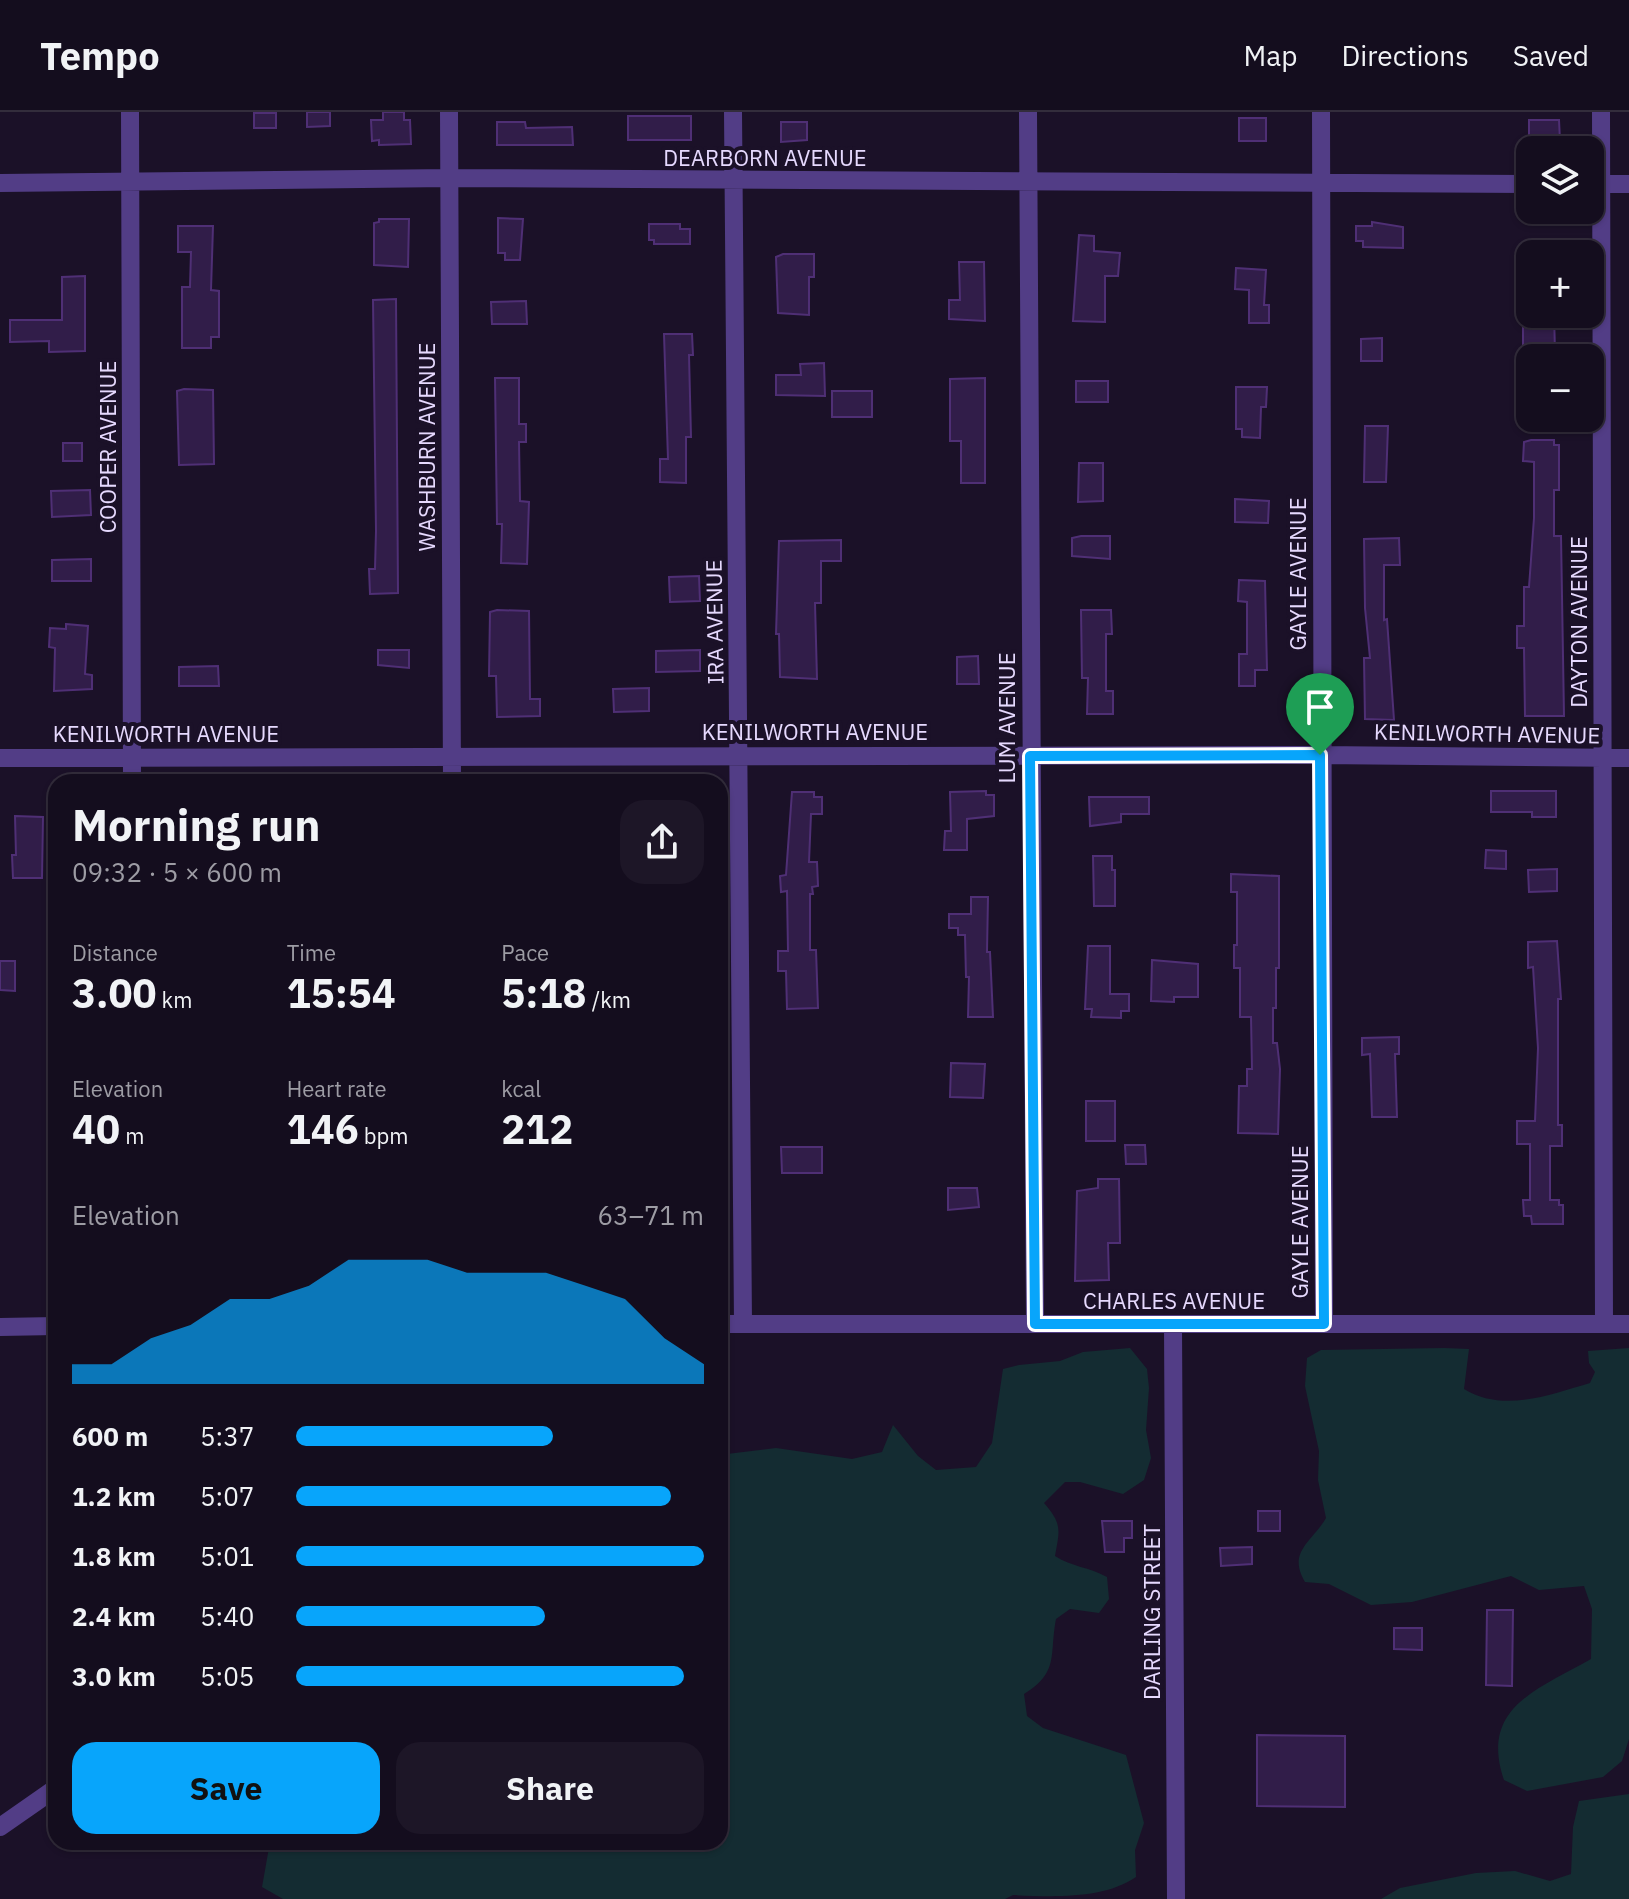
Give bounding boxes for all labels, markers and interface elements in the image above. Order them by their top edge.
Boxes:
text: Tempo [40,31,160,80]
text: Map [1243,37,1297,74]
text: Directions [1341,37,1469,74]
text: Saved [1513,37,1589,74]
map controls [1516,136,1604,432]
button: layers [1516,136,1604,224]
street label: DEARBORN AVENUE [663,143,867,172]
button: + [1516,240,1604,328]
street label: WASHBURN AVENUE [412,343,441,551]
button: − [1516,344,1604,432]
street label: COOPER AVENUE [93,361,122,533]
street label: GAYLE AVENUE [1283,498,1312,651]
street label: DAYTON AVENUE [1564,536,1593,708]
street label: IRA AVENUE [698,559,730,685]
street label: LUM AVENUE [992,652,1021,784]
pin [1286,673,1354,755]
icon: arrive [1298,685,1342,729]
street label: KENILWORTH AVENUE [702,717,928,746]
street label: KENILWORTH AVENUE [1374,717,1600,749]
street label: KENILWORTH AVENUE [53,719,279,748]
text: Morning run [72,796,321,853]
button: share [620,800,704,884]
text: 09:32 · 5 × 600 m [72,855,282,889]
text: Distance [72,938,158,967]
text: Time [287,938,336,967]
text: Pace [501,938,549,967]
text: 3.00 [72,967,156,1019]
text: 15:54 [287,967,396,1019]
text: 5:18 [501,967,587,1019]
text: km [156,985,192,1014]
text: /km [587,985,631,1014]
text: Elevation [72,1074,163,1103]
text: Heart rate [287,1074,387,1103]
text: kcal [501,1074,541,1103]
text: 40 [72,1103,120,1155]
text: 146 [287,1103,359,1155]
text: 212 [501,1103,573,1155]
text: m [120,1121,144,1150]
text: bpm [359,1121,409,1150]
street label: GAYLE AVENUE [1285,1146,1314,1299]
text: Elevation [72,1198,180,1232]
text: 63–71 m [597,1198,704,1232]
street label: CHARLES AVENUE [1083,1286,1265,1315]
text: 600 m [72,1419,148,1453]
text: 5:37 [200,1419,254,1453]
text: 1.2 km [72,1479,156,1513]
text: 5:07 [200,1479,254,1513]
street label: DARLING STREET [1137,1524,1166,1700]
text: 1.8 km [72,1539,156,1573]
text: 5:01 [200,1539,254,1573]
text: 2.4 km [72,1599,156,1633]
text: 5:40 [200,1599,254,1633]
text: 3.0 km [72,1659,156,1693]
text: 5:05 [200,1659,254,1693]
button: Save [72,1742,380,1834]
button: Share [396,1742,704,1834]

